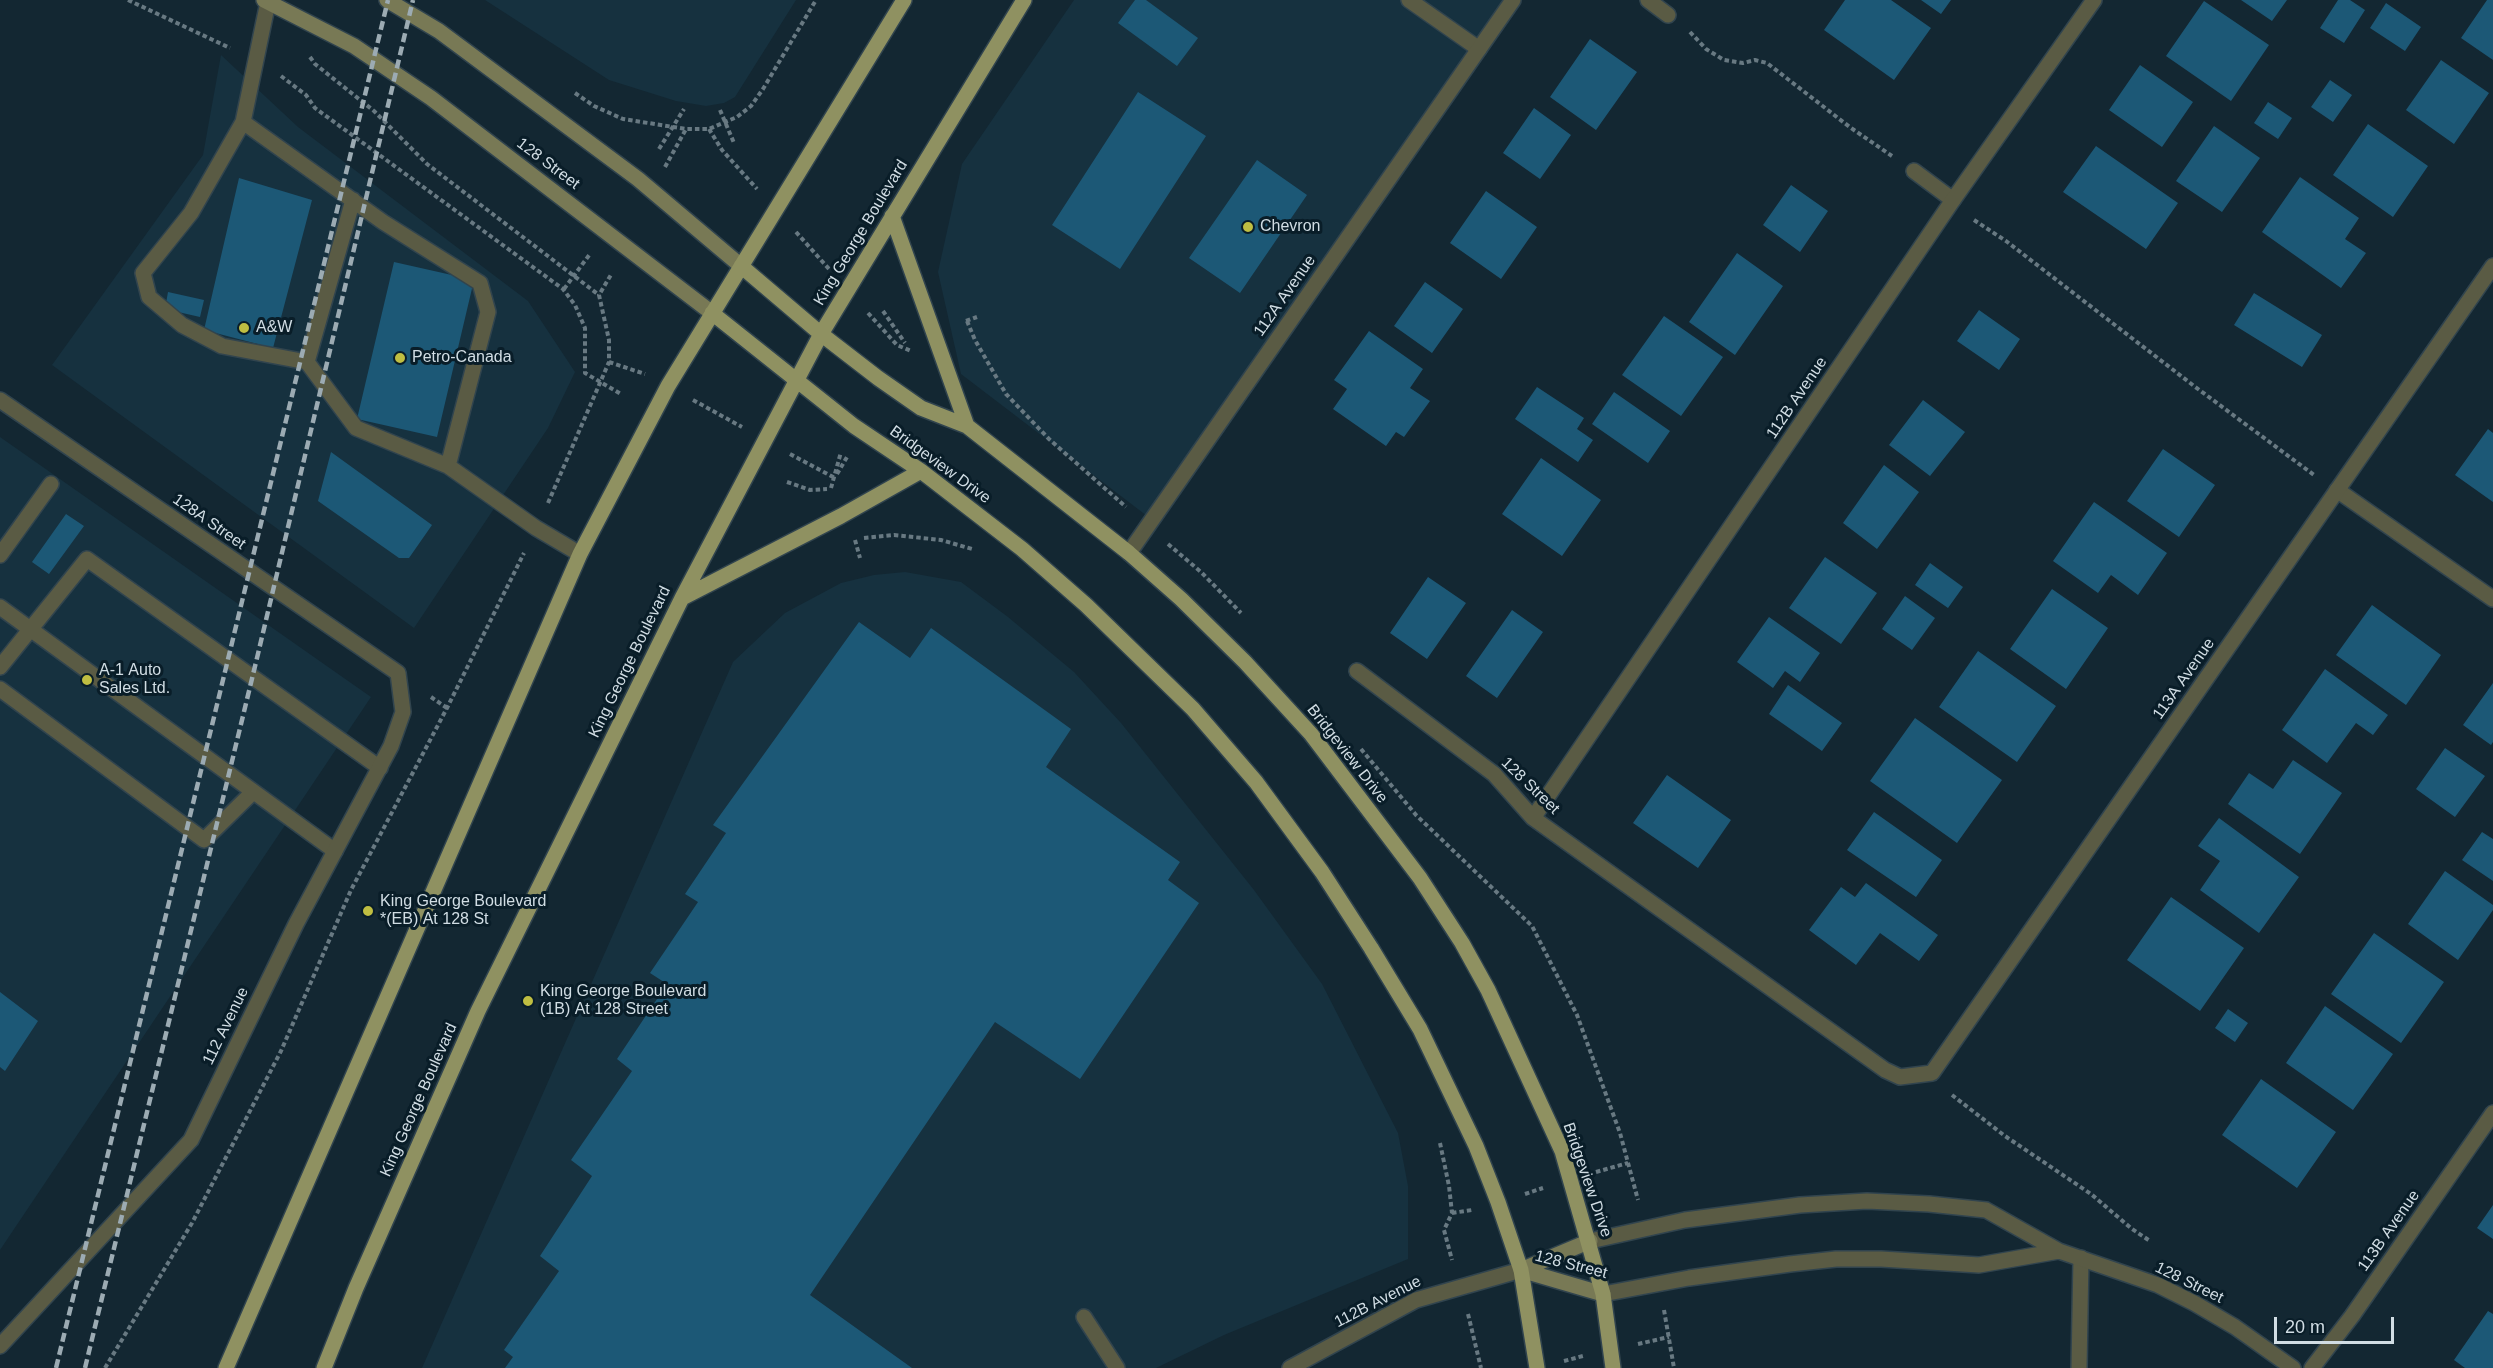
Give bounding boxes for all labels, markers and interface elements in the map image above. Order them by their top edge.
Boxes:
street label: 128 Street [513,134,583,194]
street label: King George Boulevard [810,157,912,309]
place label: Chevron [1260,217,1320,237]
marker: Chevron [1241,220,1255,234]
street label: 112A Avenue [1250,252,1320,340]
place label: A&W [256,318,292,338]
marker: A&W [237,321,251,335]
place label: Petro-Canada [412,348,512,368]
marker: Petro-Canada [393,351,407,365]
street label: 112B Avenue [1763,353,1831,443]
street label: Bridgeview Drive [886,422,994,508]
street label: 128A Street [169,490,249,554]
street label: King George Boulevard [585,583,675,741]
street label: 113A Avenue [2149,635,2219,723]
place label: A-1 Auto Sales Ltd. [99,661,170,699]
marker: A-1 Auto Sales Ltd. [80,673,94,687]
street label: Bridgeview Drive [1302,701,1392,807]
street label: 128 Street [1497,753,1563,819]
place label: King George Boulevard *(EB) At 128 St [380,892,546,930]
marker: King George Boulevard *(EB) At 128 St [361,904,375,918]
place label: King George Boulevard (1B) At 128 Street [540,982,706,1020]
street label: 112 Avenue [199,984,253,1068]
marker: King George Boulevard (1B) At 128 Street [521,994,535,1008]
street label: King George Boulevard [376,1020,462,1180]
street label: Bridgeview Drive [1558,1120,1616,1240]
street label: 113B Avenue [2354,1187,2424,1275]
street label: 128 Street [1533,1247,1609,1283]
street label: 128 Street [2152,1258,2226,1308]
street label: 112B Avenue [1331,1272,1425,1332]
scale bar [2277,1305,2397,1343]
text: 20 m [2285,1317,2325,1337]

